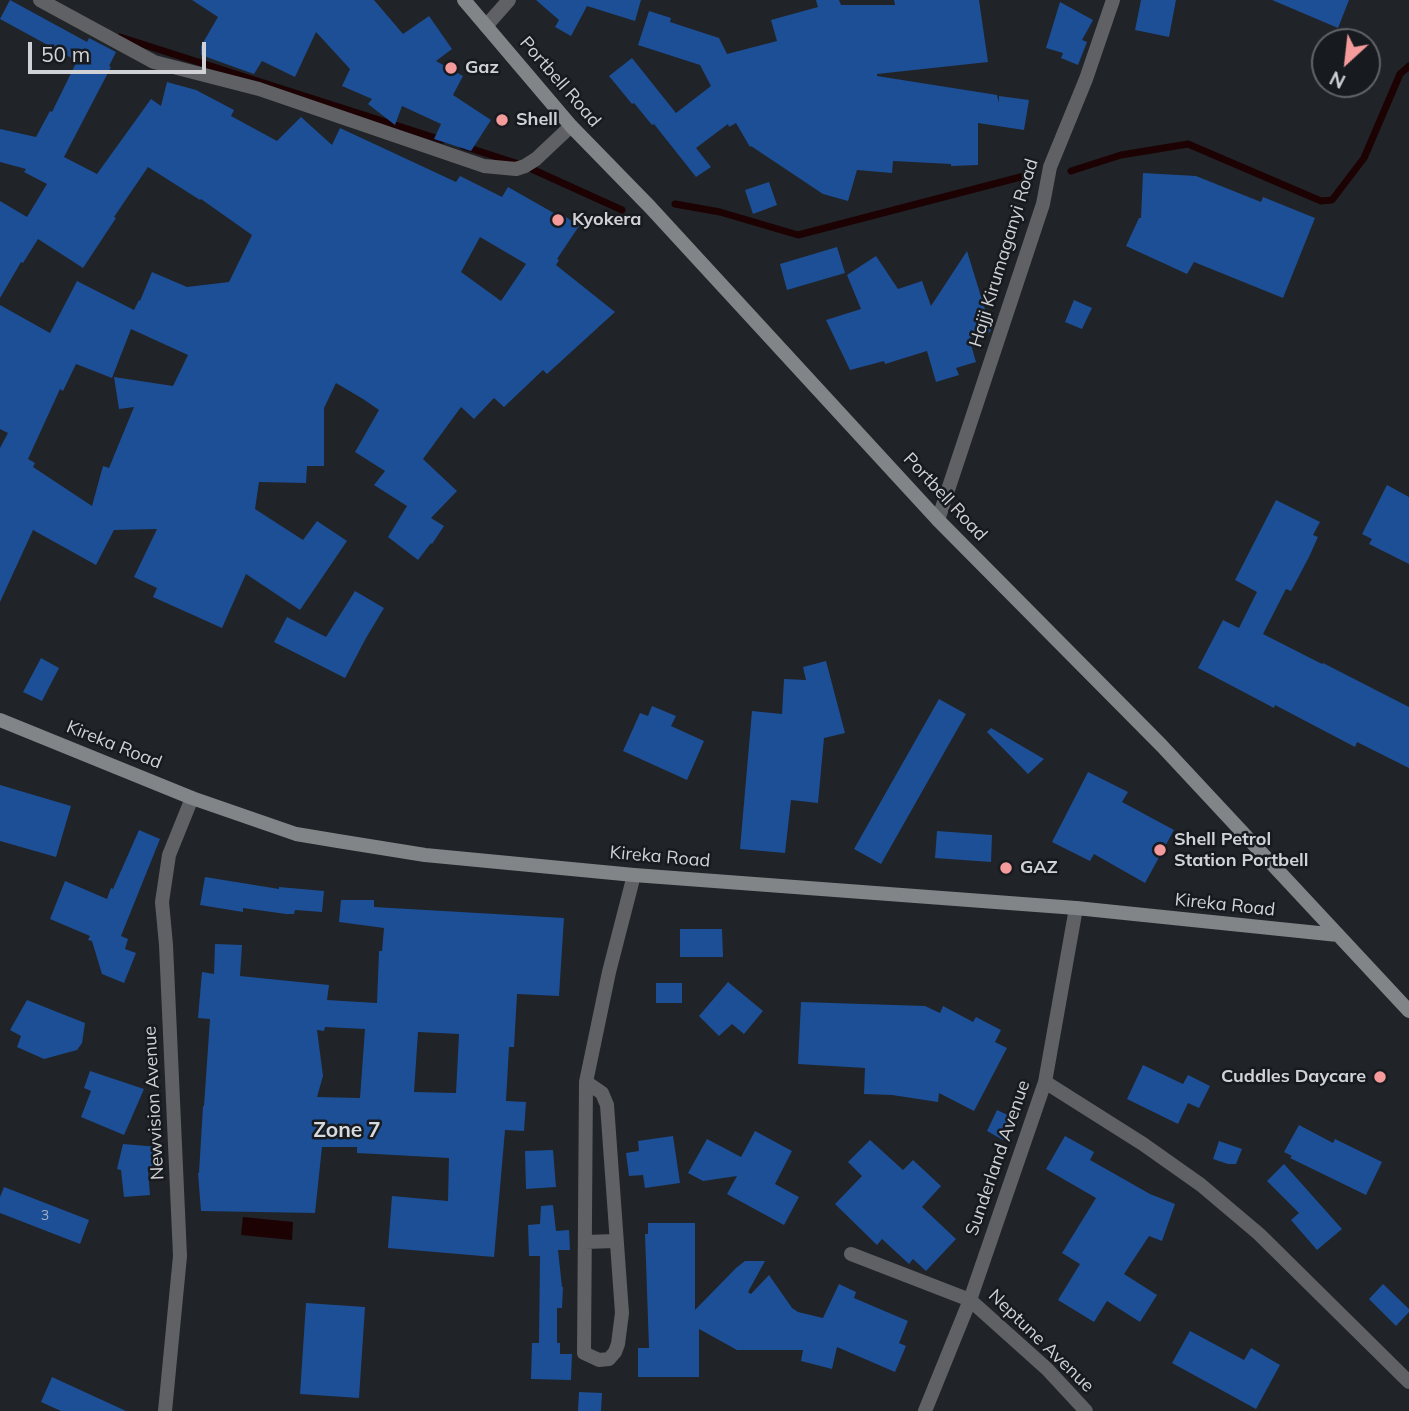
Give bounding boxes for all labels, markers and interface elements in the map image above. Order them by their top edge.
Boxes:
scale bar [32,28,210,72]
north arrow [1311,28,1381,98]
street label: Portbell Road [515,32,605,132]
text: 50 m [41,41,90,67]
place label: Gaz [465,57,499,79]
marker: Gaz [443,60,459,76]
text: N [1326,66,1349,94]
place label: Shell [516,109,558,131]
marker: Shell [494,112,510,128]
street label: Hajji Kirumaganyi Road [965,156,1043,350]
place label: Kyokera [572,209,641,231]
marker: Kyokera [550,212,566,228]
street label: Portbell Road [899,448,991,546]
street label: Kireka Road [63,716,165,774]
place label: Shell Petrol Station Portbell [1174,829,1308,872]
street label: Kireka Road [609,842,711,872]
marker: Shell Petrol Station Portbell [1152,842,1168,858]
place label: GAZ [1020,857,1058,879]
marker: GAZ [998,860,1014,876]
street label: Kireka Road [1174,889,1276,921]
street label: Newvision Avenue [139,1025,169,1181]
place label: Cuddles Daycare [1221,1066,1366,1088]
marker: Cuddles Daycare [1372,1069,1388,1085]
street label: Sunderland Avenue [961,1077,1035,1239]
district label: Zone 7 [313,1118,381,1144]
house number: 3 [41,1208,49,1224]
street label: Neptune Avenue [984,1285,1098,1397]

